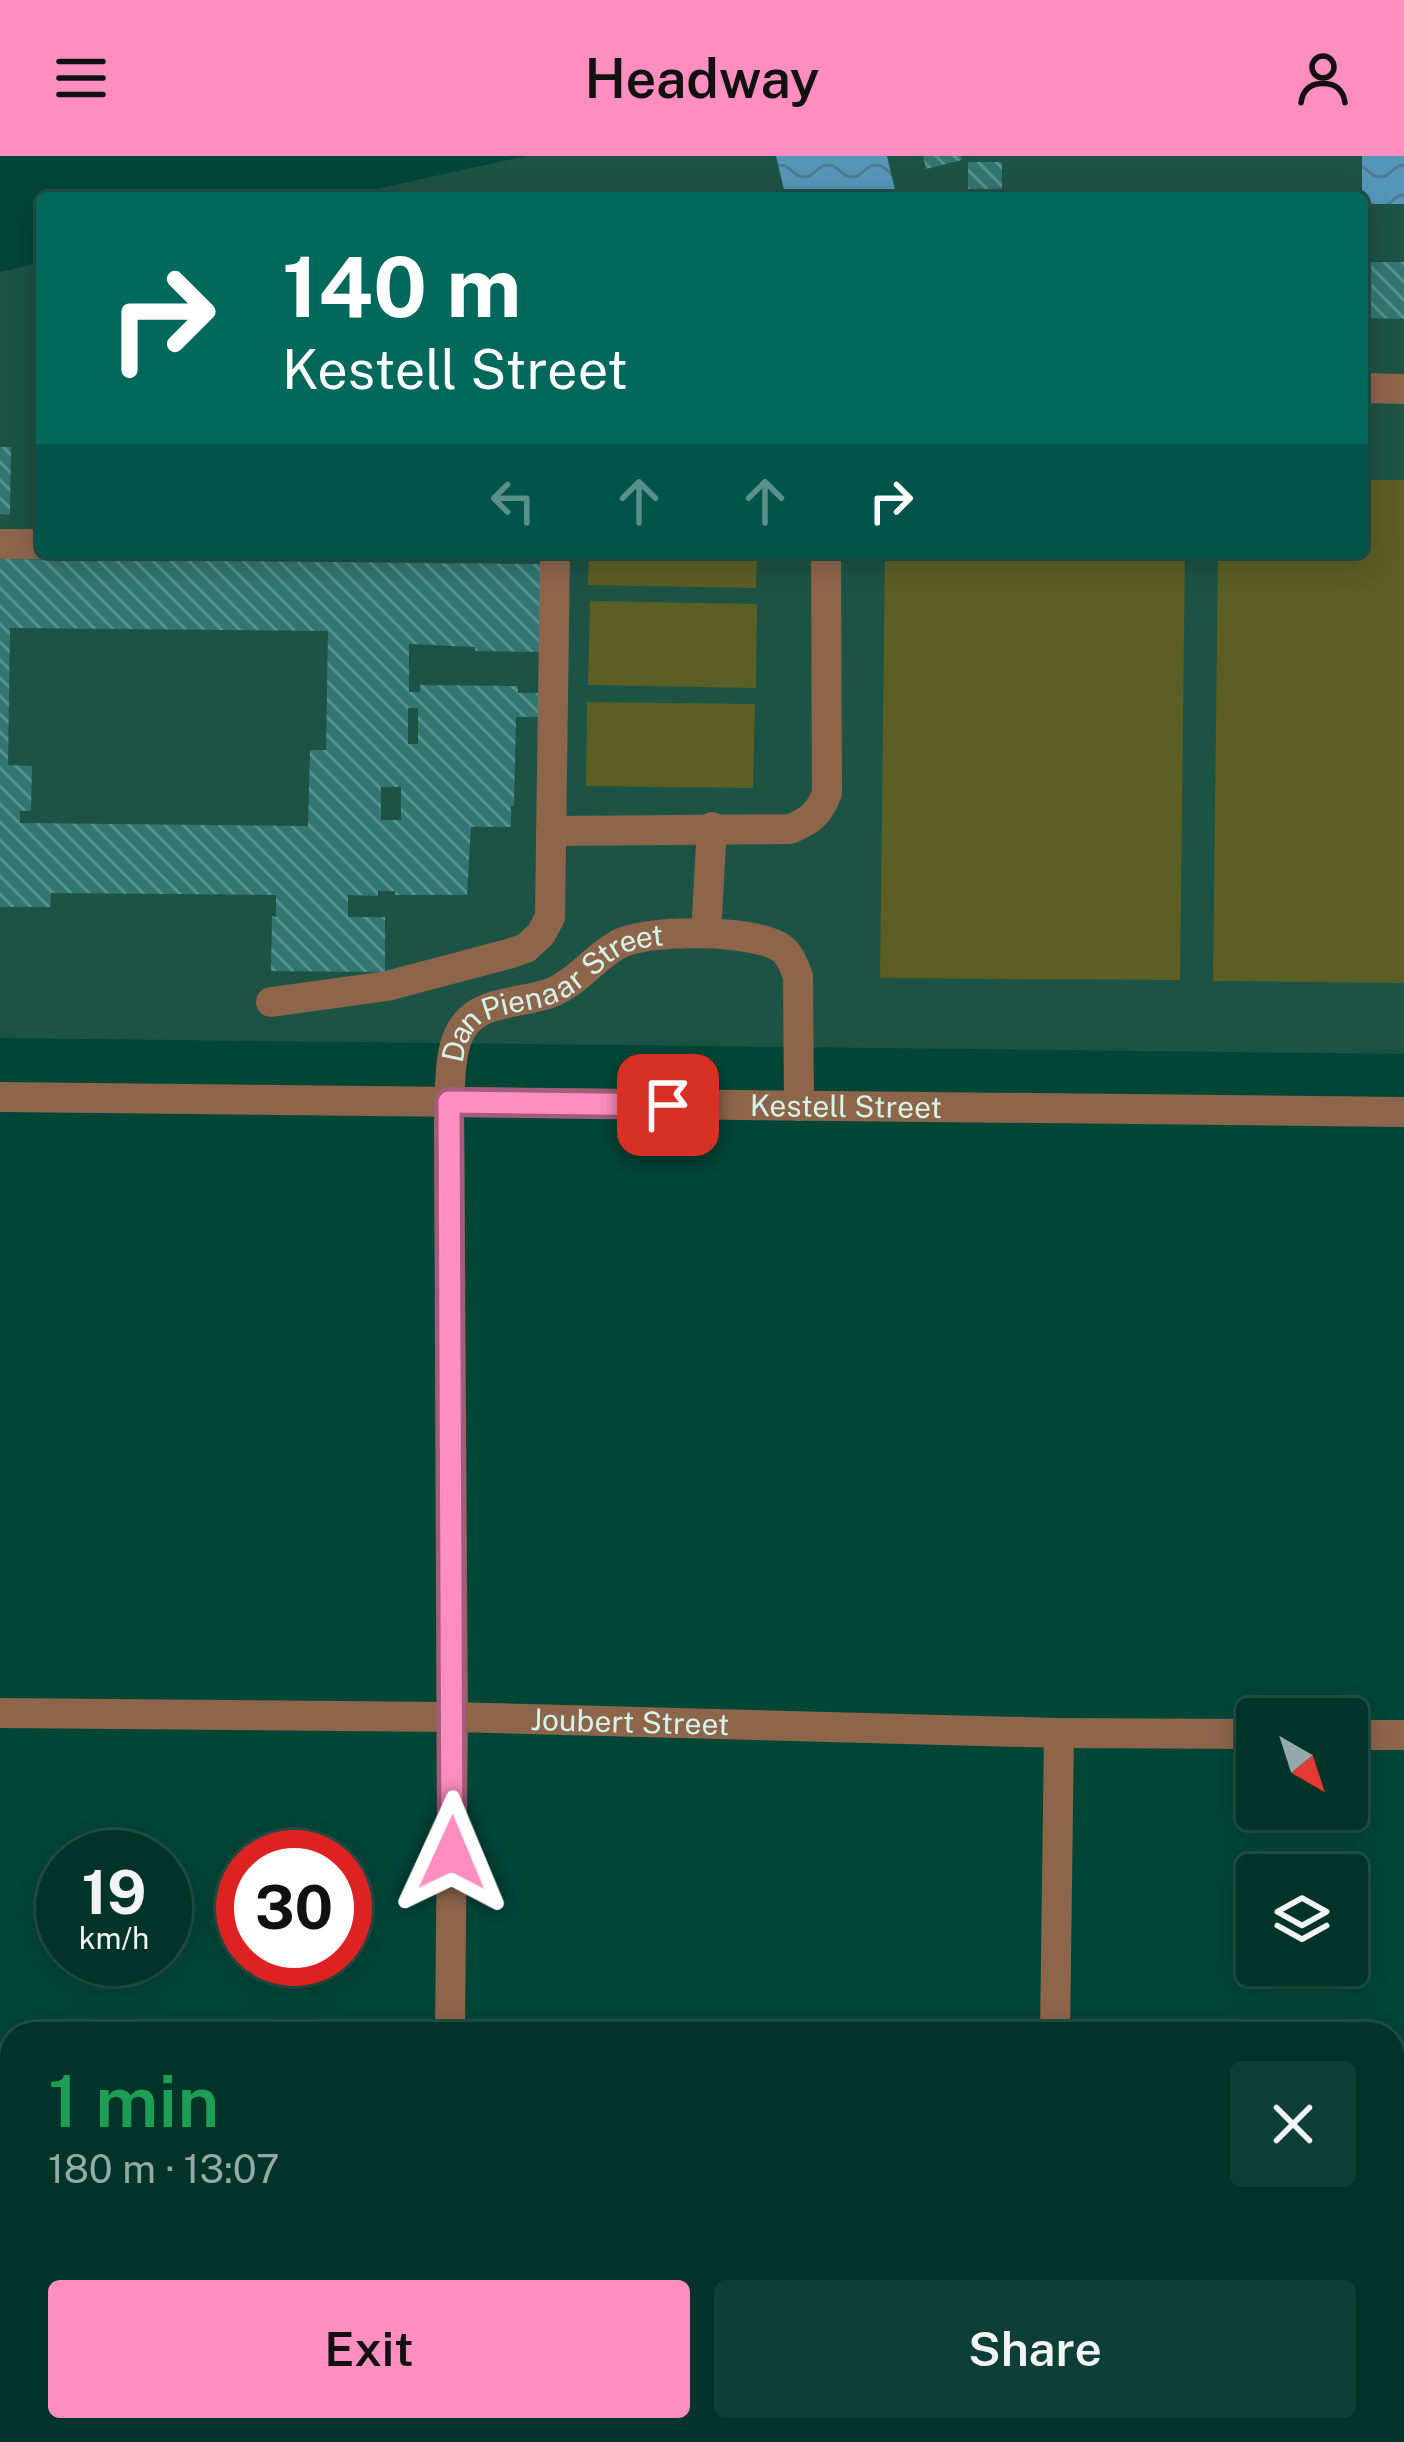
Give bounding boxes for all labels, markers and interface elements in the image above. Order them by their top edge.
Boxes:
icon: menu [48,45,114,111]
icon: person [1290,45,1356,111]
text: Headway [585,47,819,110]
text: 140 m [282,237,521,336]
icon: right [84,240,240,396]
text: Kestell Street [282,338,628,401]
icon: left [480,468,546,534]
icon: ahead [606,468,672,534]
icon: ahead [732,468,798,534]
icon: right [858,468,924,534]
street label: Dan Pienaar Street [434,916,665,1065]
pin [617,1054,719,1156]
icon: arrive [635,1072,701,1138]
street label: Kestell Street [750,1087,942,1125]
north arrow [1236,1698,1368,1830]
map controls [1236,1698,1368,1986]
street label: Joubert Street [530,1701,730,1742]
position arrow [389,1790,515,1916]
speed limit sign: 30 [216,1830,372,1986]
button: layers [1236,1854,1368,1986]
text: 19 [81,1857,147,1928]
text: km/h [79,1920,149,1956]
text: 1 min [48,2059,219,2143]
button: close [1230,2061,1356,2187]
text: 180 m · 13:07 [48,2146,279,2192]
button: Exit [48,2280,690,2418]
button: Share [714,2280,1356,2418]

